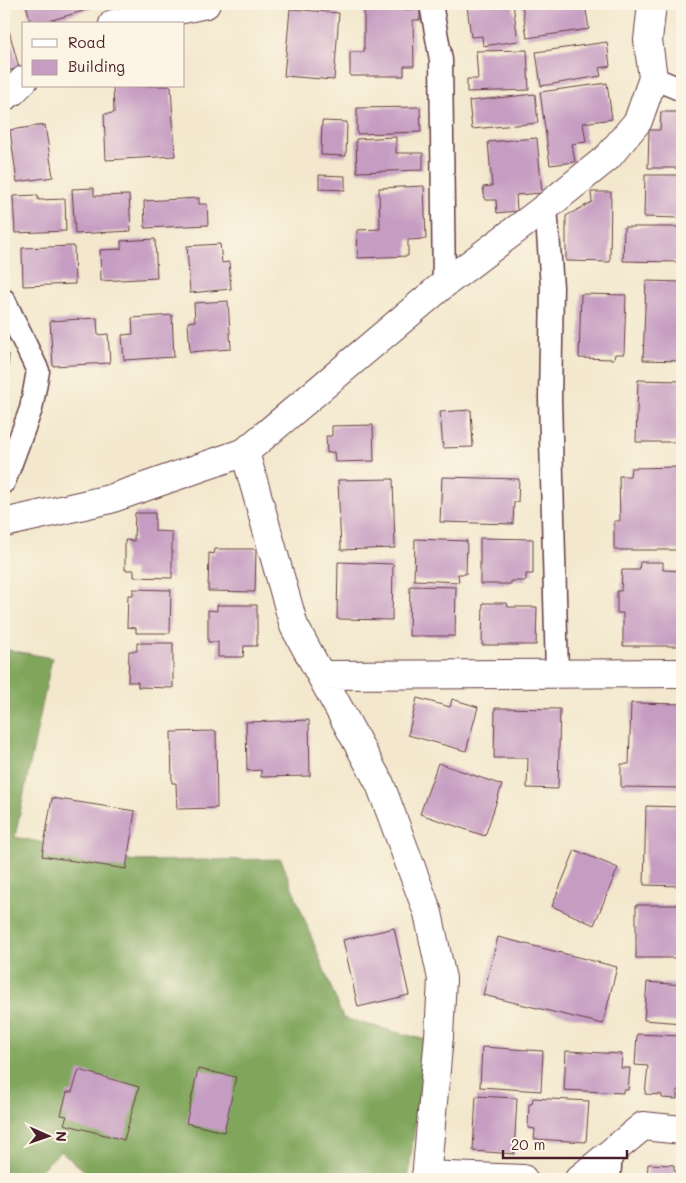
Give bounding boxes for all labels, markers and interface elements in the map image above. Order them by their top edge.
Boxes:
legend [22,22,185,88]
text: Road [68,32,105,52]
text: Building [68,56,125,76]
north arrow [22,1110,72,1160]
scale bar [503,1128,627,1160]
text: N [52,1131,71,1142]
text: 20 m [511,1134,545,1154]

